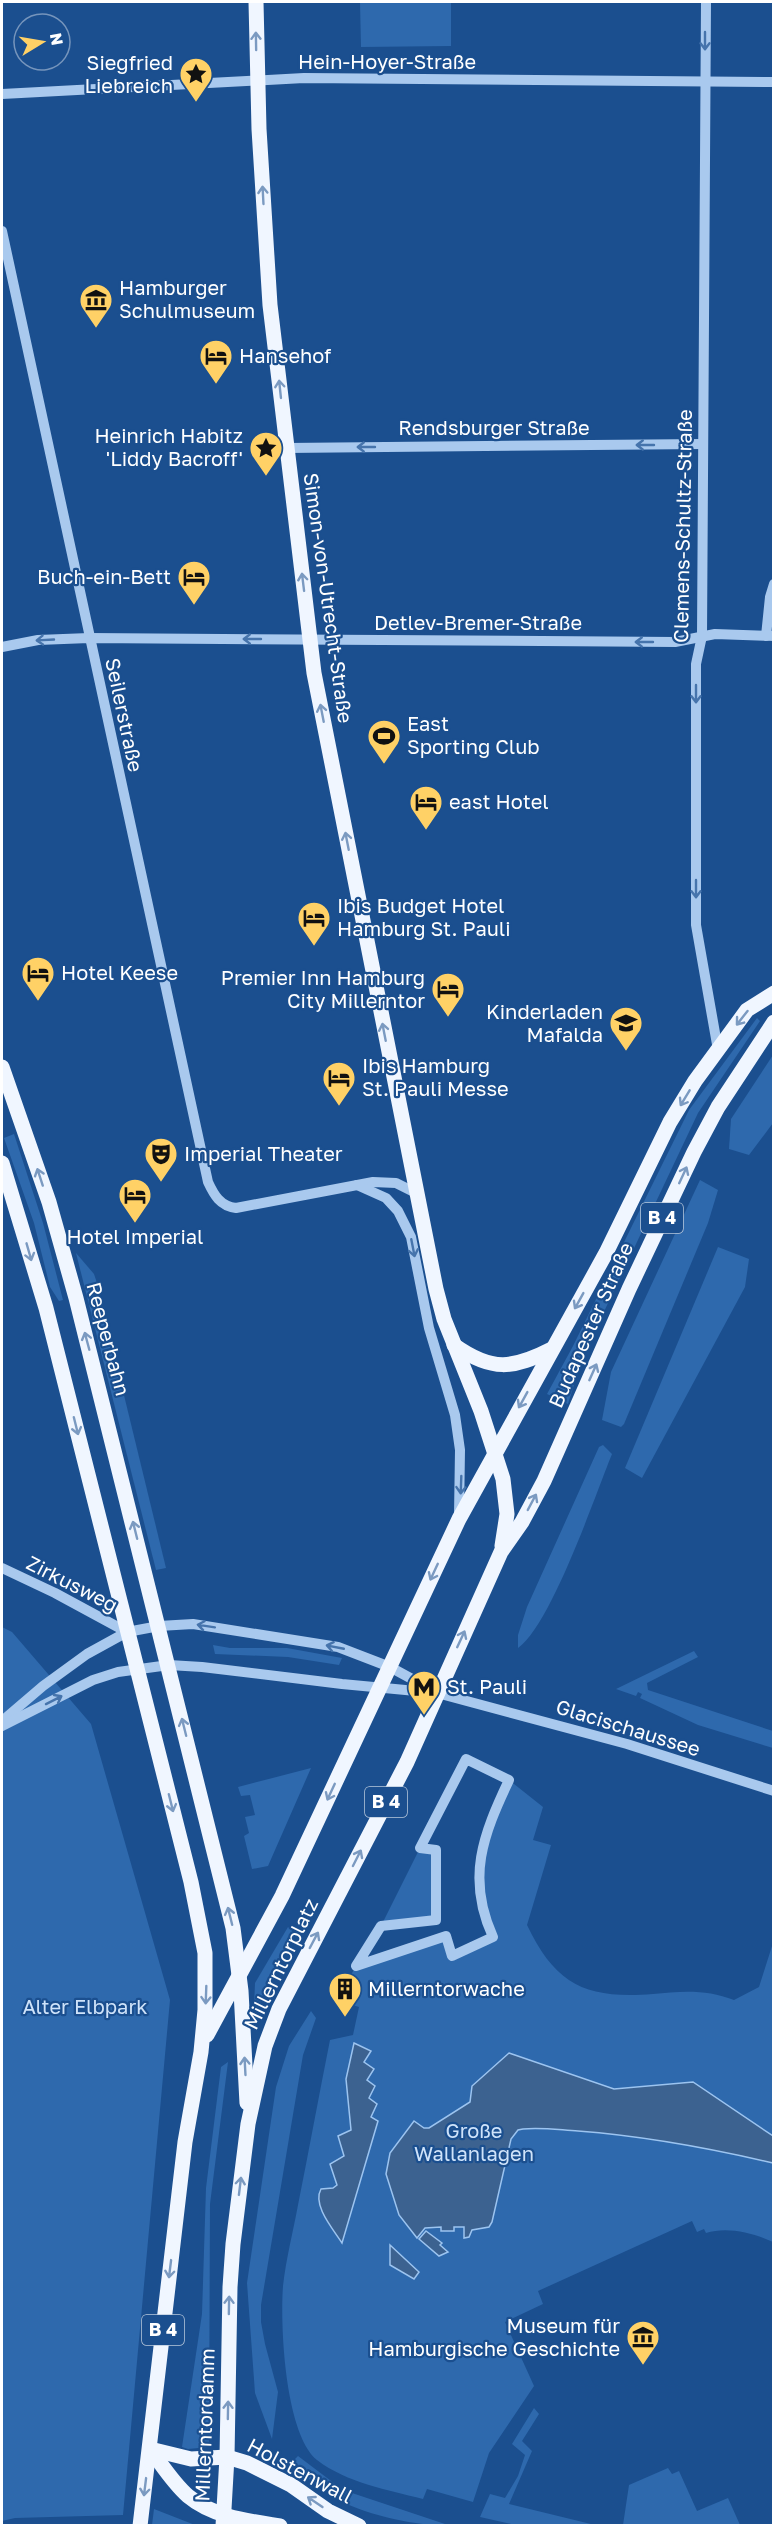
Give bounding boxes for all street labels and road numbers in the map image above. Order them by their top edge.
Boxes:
street label: Hein-Hoyer-Straße [298,49,476,73]
street label: Clemens-Schultz-Straße [668,409,696,643]
street label: Rendsburger Straße [398,415,590,439]
street label: Simon-von-Utrecht-Straße [300,471,358,725]
street label: Detlev-Bremer-Straße [374,610,582,634]
street label: Seilerstraße [101,656,149,774]
road number: B 4 [641,1203,683,1233]
street label: Budapester Straße [543,1238,637,1411]
street label: Reeperbahn [82,1279,136,1398]
street label: Zirkusweg [23,1550,122,1616]
street label: Glacischaussee [553,1694,703,1760]
road number: B 4 [365,1787,407,1817]
street label: Millerntorplatz [238,1894,322,2033]
road number: B 4 [142,2315,184,2345]
street label: Millerntordamm [189,2348,219,2502]
street label: Holstenwall [244,2432,357,2508]

